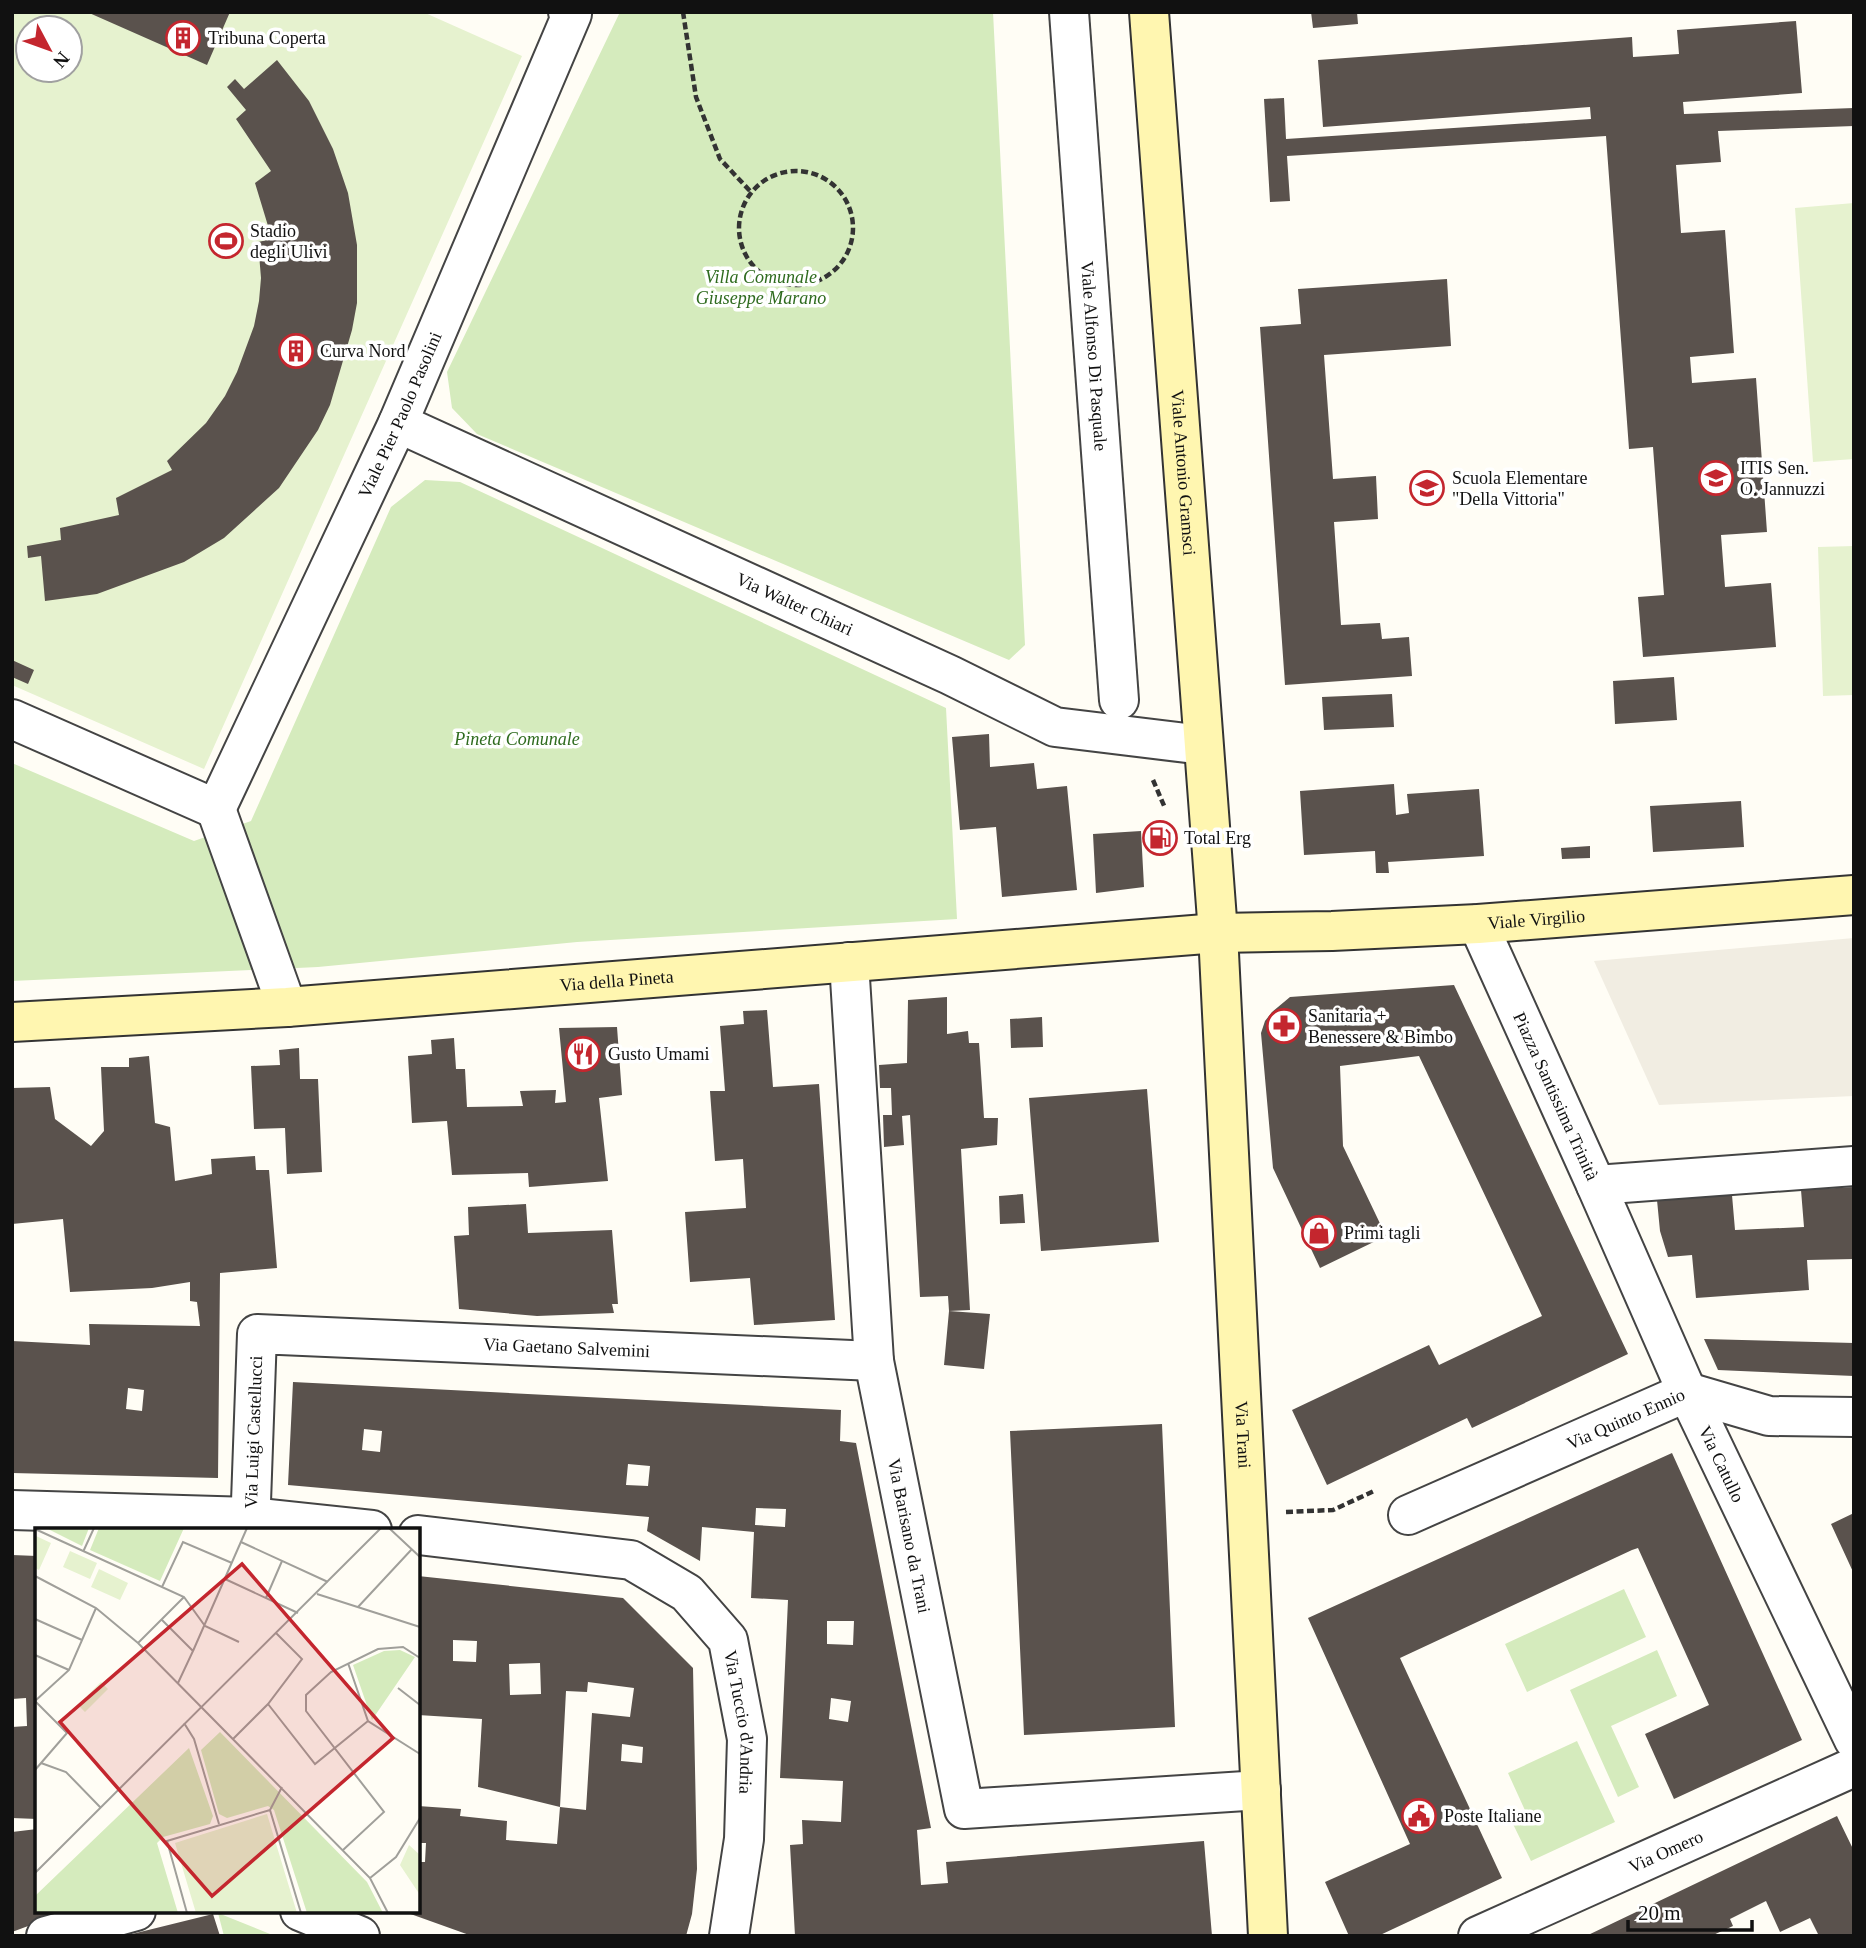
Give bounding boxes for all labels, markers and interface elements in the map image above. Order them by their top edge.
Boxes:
north arrow [14,14,84,84]
building icon: Tribuna Coperta [164,19,202,57]
place label: Tribuna Coperta [208,28,326,48]
text: N [49,48,74,72]
place label: Stadio degli Ulivi [250,221,328,262]
sports icon: Stadio degli Ulivi [207,222,245,260]
street label: Viale Alfonso Di Pasquale [1077,260,1111,452]
park label: Villa Comunale Giuseppe Marano [696,267,826,308]
street label: Viale Pier Paolo Pasolini [354,329,446,501]
building icon: Curva Nord [277,332,315,370]
place label: Curva Nord [320,341,405,361]
street label: Viale Antonio Gramsci [1167,389,1200,556]
place label: ITIS Sen. O. Jannuzzi [1740,458,1825,499]
school or university icon: ITIS Sen. O. Jannuzzi [1697,459,1735,497]
place label: Scuola Elementare "Della Vittoria" [1452,468,1587,509]
school or university icon: Scuola Elementare "Della Vittoria" [1408,469,1446,507]
street label: Via Walter Chiari [733,569,856,639]
park label: Pineta Comunale [453,729,580,749]
fuel station icon: Total Erg [1141,819,1179,857]
place label: Total Erg [1184,828,1251,848]
street label: Viale Virgilio [1487,906,1586,933]
street label: Via della Pineta [559,966,674,995]
place label: Sanitaria + Benessere & Bimbo [1308,1006,1453,1047]
pharmacy icon: Sanitaria + Benessere & Bimbo [1265,1007,1303,1045]
street label: Piazza Santissima Trinità [1509,1009,1603,1183]
restaurant icon: Gusto Umami [564,1035,602,1073]
place label: Gusto Umami [608,1044,710,1064]
shop icon: Primi tagli [1300,1214,1338,1252]
place label: Primi tagli [1344,1223,1421,1243]
street label: Via Gaetano Salvemini [483,1334,650,1361]
street label: Via Luigi Castellucci [241,1355,266,1509]
street label: Via Quinto Ennio [1564,1384,1688,1454]
street label: Via Trani [1231,1401,1255,1469]
street label: Via Catullo [1695,1423,1748,1506]
street label: Via Barisano da Trani [884,1457,934,1615]
inset map [35,1528,420,1913]
street label: Via Tuccio d'Andria [720,1648,757,1794]
public building icon: Poste Italiane [1400,1797,1438,1835]
place label: Poste Italiane [1444,1806,1541,1826]
street label: Via Omero [1626,1826,1706,1877]
scale bar [1628,1888,1752,1932]
text: 20 m [1638,1901,1681,1925]

